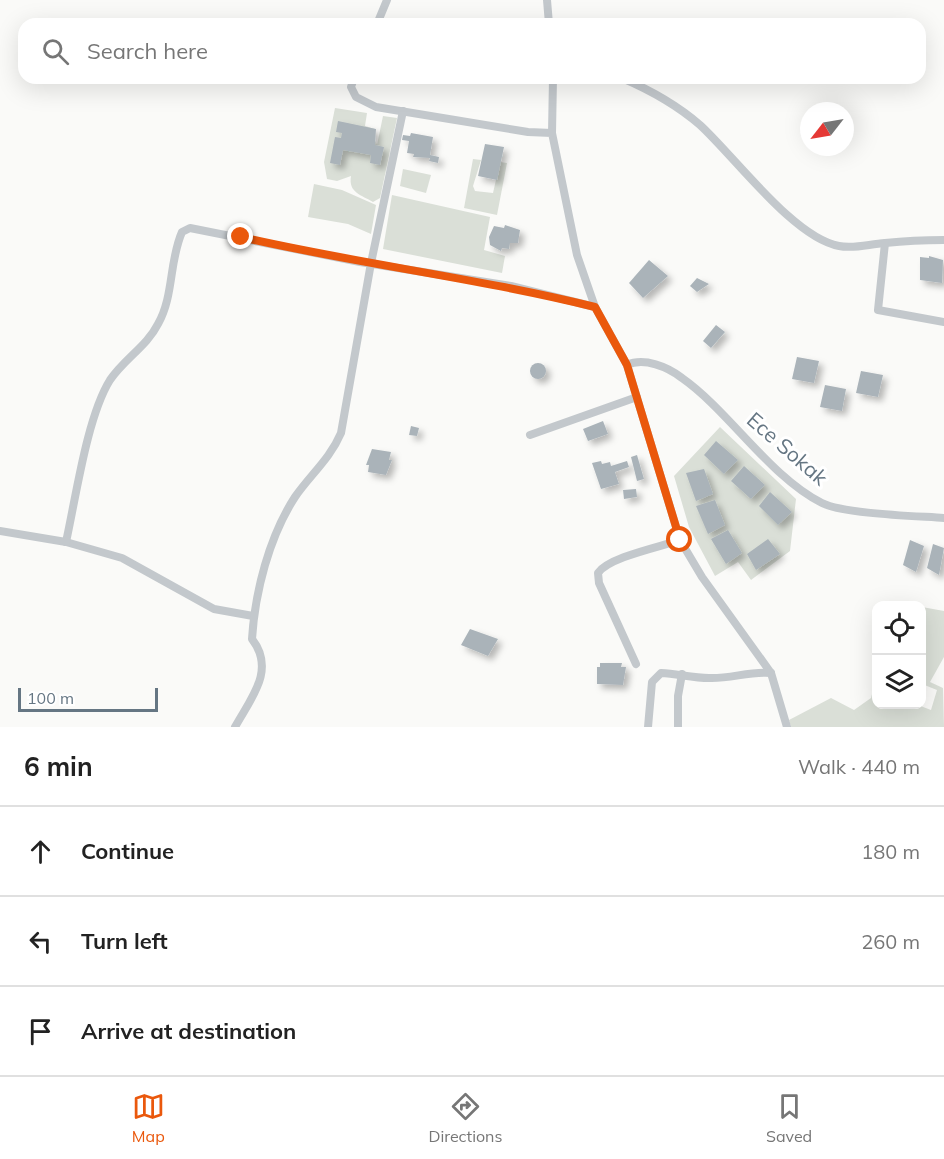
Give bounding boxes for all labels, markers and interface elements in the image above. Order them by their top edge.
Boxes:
search box [18,18,926,84]
icon: search [39,35,72,68]
text: Search here [87,37,208,65]
north arrow [800,102,854,156]
route end [227,223,253,249]
street label: Ece Sokak [742,406,834,491]
route start [666,526,692,552]
map controls [872,601,926,709]
button: locate [872,601,926,655]
button: layers [872,655,926,709]
scale bar [18,685,158,712]
text: 100 m [27,688,74,708]
text: 6 min [24,750,93,783]
text: Walk · 440 m [798,754,920,779]
icon: ahead [24,835,57,868]
text: Continue [81,837,174,865]
text: 180 m [861,839,920,864]
icon: left [24,925,57,958]
text: Turn left [81,927,168,955]
text: 260 m [861,929,920,954]
icon: arrive [24,1015,57,1048]
text: Arrive at destination [81,1017,296,1045]
tab: Map [132,1090,165,1146]
tab: Directions [428,1090,502,1146]
tab: Saved [766,1090,812,1146]

